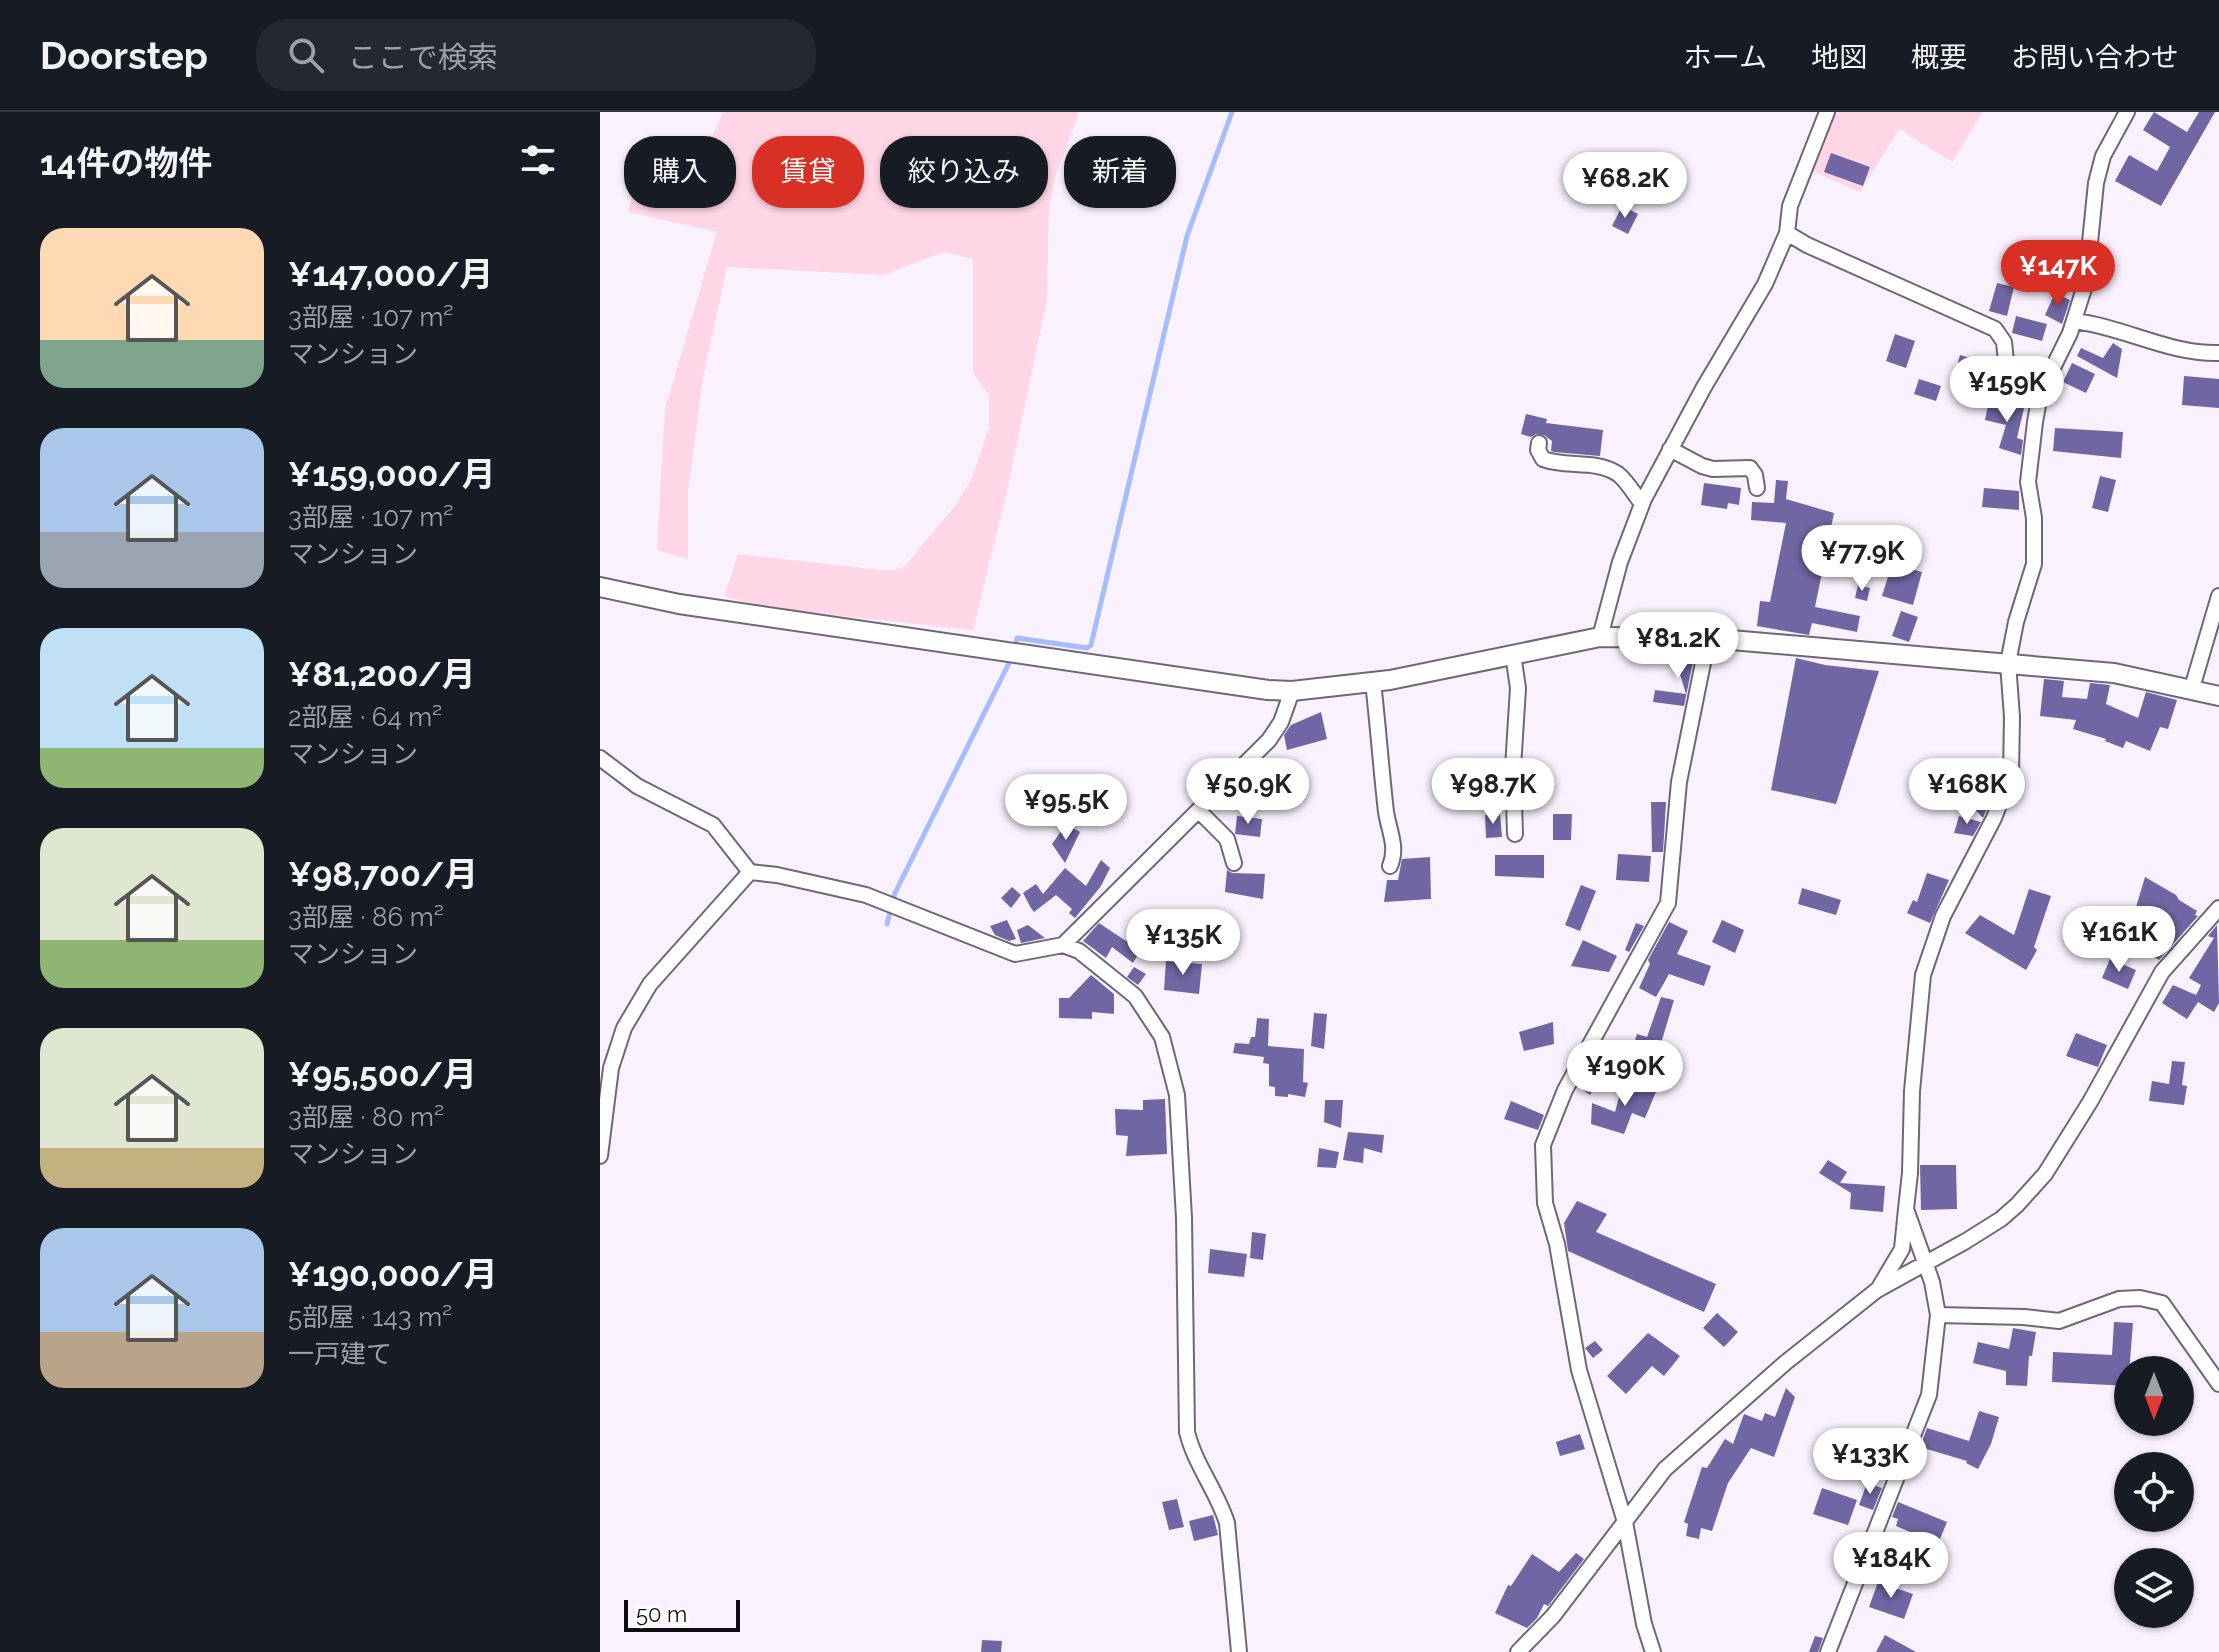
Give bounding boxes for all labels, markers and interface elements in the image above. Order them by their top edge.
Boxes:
search box [256,19,816,91]
text: Doorstep [40,33,208,78]
icon: search [284,33,328,77]
text: ここで検索 [348,40,498,75]
text: ホーム [1684,41,1767,74]
text: 地図 [1811,41,1867,74]
text: 概要 [1911,41,1967,74]
text: お問い合わせ [2011,41,2179,74]
chip: 購入 [624,136,736,208]
chip: 賃貸 [752,136,864,208]
chip: 絞り込み [880,136,1048,208]
chip: 新着 [1064,136,1176,208]
icon: filters [516,138,560,182]
text: 14件の物件 [40,143,212,183]
pin: ¥68.2K [1560,152,1690,220]
text: ¥68.2K [1581,163,1669,193]
pin: ¥147K [2002,240,2114,308]
text: ¥147K [2019,251,2097,281]
text: ¥147,000/月 [288,254,494,294]
icon: home [104,260,200,356]
text: 3部屋 · 107 m² [288,302,453,332]
text: マンション [288,339,418,369]
pin: ¥159K [1951,356,2063,424]
text: ¥159K [1968,367,2046,397]
text: ¥159,000/月 [288,454,496,494]
icon: home [104,460,200,556]
text: 3部屋 · 107 m² [288,502,453,532]
pin: ¥77.9K [1797,525,1927,593]
text: ¥77.9K [1820,536,1904,566]
text: マンション [288,539,418,569]
pin: ¥81.2K [1613,612,1743,680]
text: ¥81.2K [1636,623,1720,653]
text: ¥81,200/月 [288,654,476,694]
icon: home [104,660,200,756]
text: 2部屋 · 64 m² [288,702,442,732]
text: マンション [288,739,418,769]
pin: ¥50.9K [1183,758,1313,826]
pin: ¥98.7K [1428,758,1558,826]
pin: ¥168K [1911,758,2023,826]
text: ¥50.9K [1204,769,1292,799]
text: ¥98.7K [1450,769,1536,799]
text: ¥168K [1927,769,2007,799]
pin: ¥95.5K [1001,774,1131,842]
text: ¥95.5K [1023,785,1109,815]
text: ¥98,700/月 [288,854,478,894]
icon: home [104,860,200,956]
text: 3部屋 · 86 m² [288,902,444,932]
pin: ¥161K [2063,906,2175,974]
pin: ¥135K [1127,909,1239,977]
text: ¥161K [2080,917,2158,947]
text: ¥135K [1144,920,1222,950]
text: マンション [288,939,418,969]
pin: ¥190K [1569,1040,1681,1108]
text: ¥190K [1585,1051,1665,1081]
text: ¥95,500/月 [288,1054,477,1094]
icon: home [104,1060,200,1156]
text: 3部屋 · 80 m² [288,1102,444,1132]
text: マンション [288,1139,418,1169]
text: ¥190,000/月 [288,1254,498,1294]
icon: home [104,1260,200,1356]
text: 5部屋 · 143 m² [288,1302,452,1332]
text: 一戸建て [288,1339,392,1369]
north arrow [2114,1356,2194,1436]
map controls [2114,1356,2194,1628]
pin: ¥133K [1814,1428,1926,1496]
text: ¥133K [1831,1439,1909,1469]
button: locate [2114,1452,2194,1532]
pin: ¥184K [1835,1532,1947,1600]
text: ¥184K [1851,1543,1931,1573]
button: layers [2114,1548,2194,1628]
scale bar [624,1596,740,1632]
text: 50 m [636,1601,687,1627]

